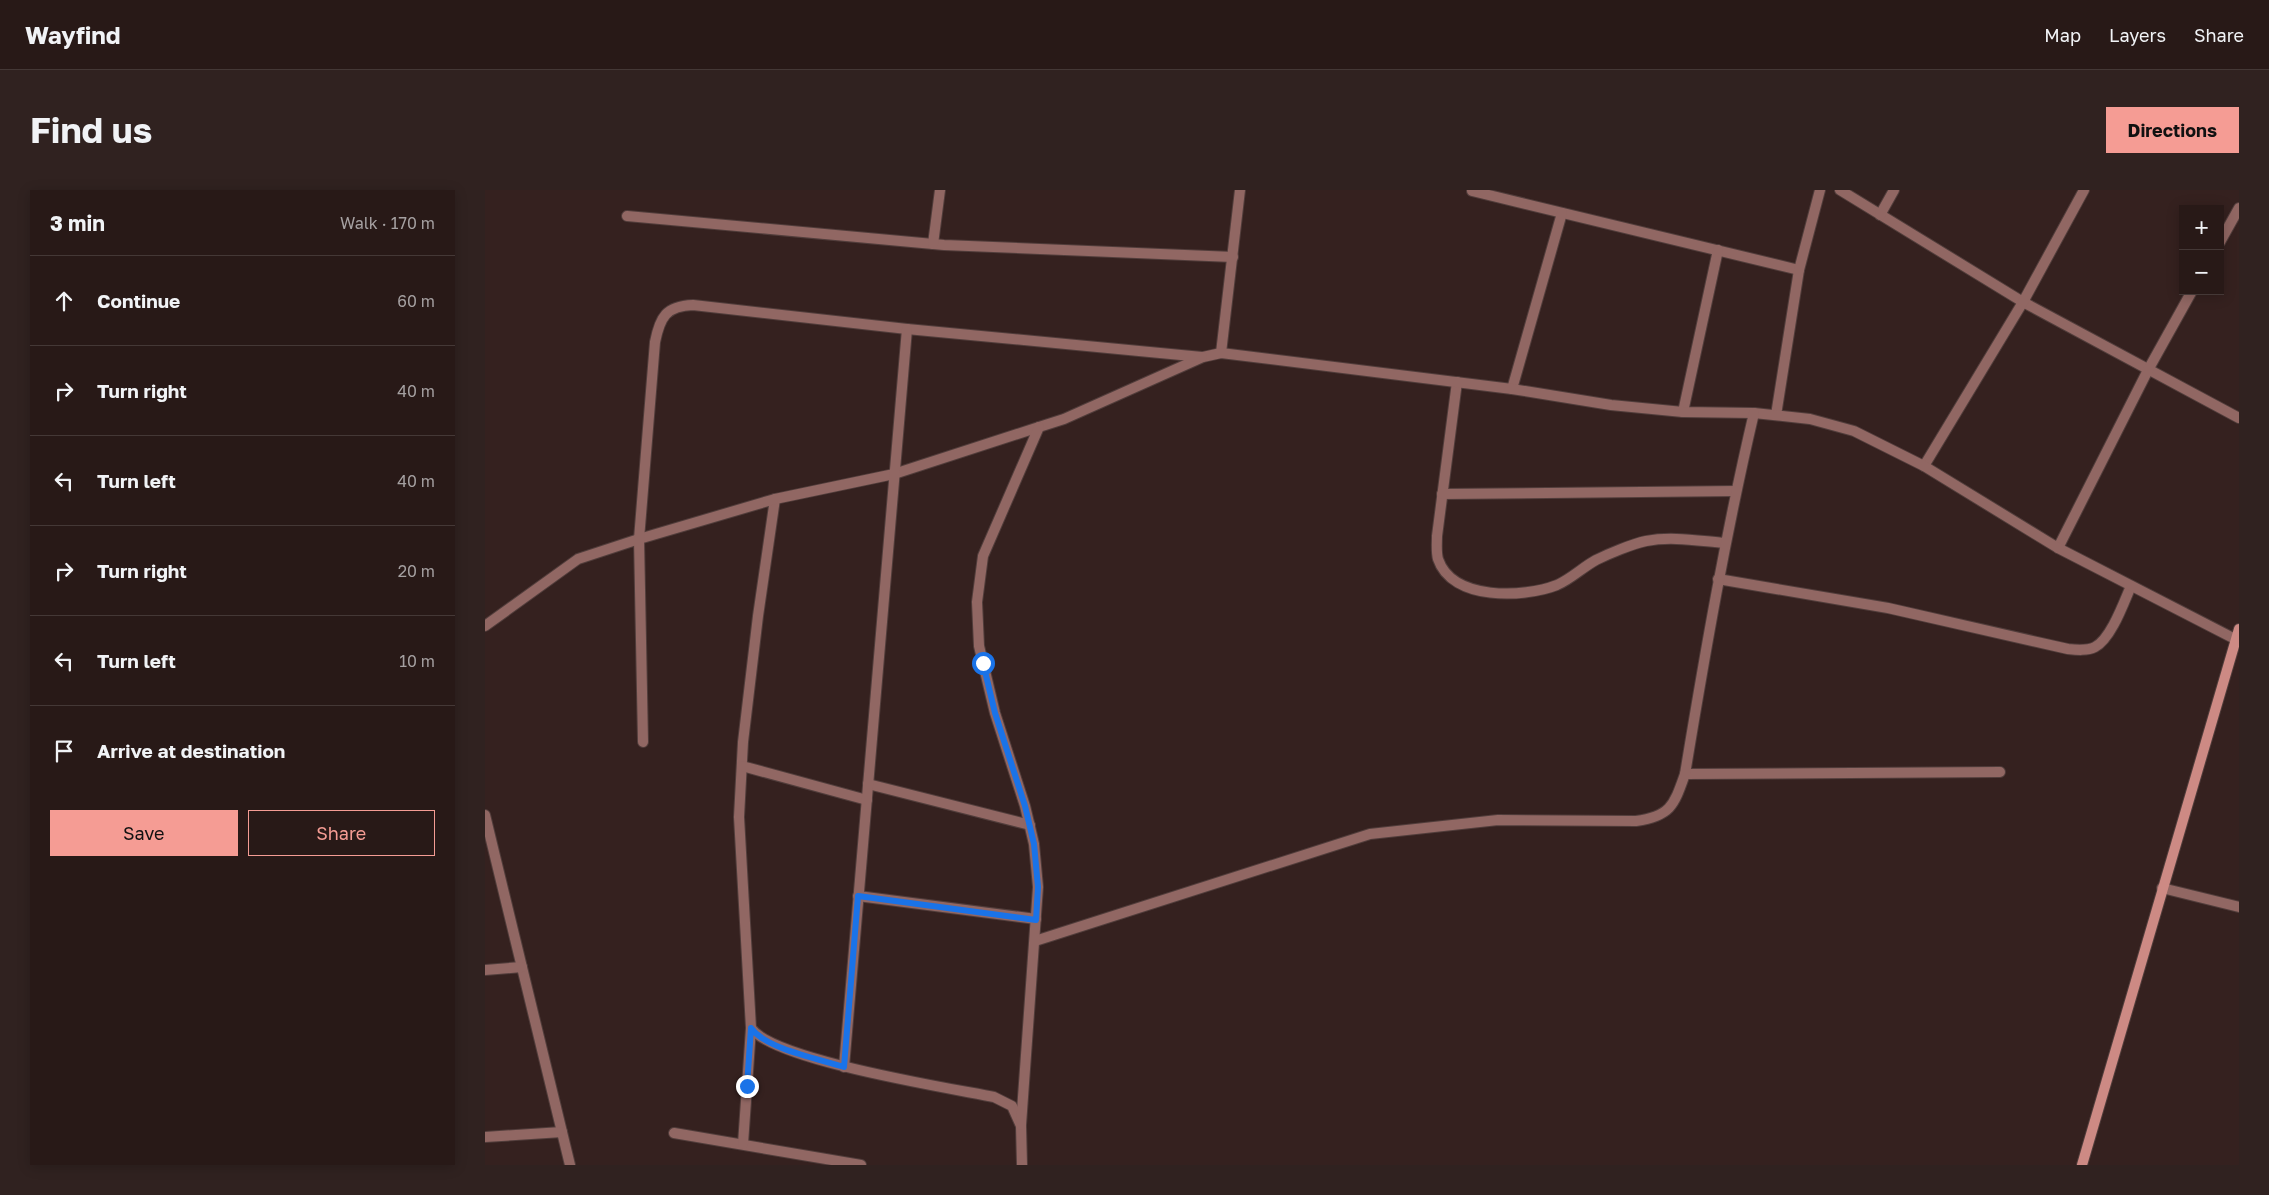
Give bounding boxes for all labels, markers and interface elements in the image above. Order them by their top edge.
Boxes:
text: Wayfind [25,20,121,49]
text: Map [2044,24,2081,46]
text: Layers [2109,24,2166,46]
text: Share [2194,24,2244,46]
button: Directions [2106,107,2239,153]
text: Find us [30,109,152,151]
map controls [2179,205,2224,295]
button: + [2179,205,2224,250]
text: 3 min [50,210,105,236]
text: Walk · 170 m [340,213,435,233]
button: − [2179,250,2224,295]
icon: ahead [50,287,78,315]
text: Continue [97,289,180,312]
text: 60 m [397,291,435,311]
icon: right [50,377,78,405]
text: Turn right [97,379,187,402]
text: 40 m [397,381,435,401]
icon: left [50,467,78,495]
text: Turn left [97,469,176,492]
text: 40 m [397,471,435,491]
icon: right [50,557,78,585]
text: Turn right [97,559,187,582]
text: 20 m [398,561,435,581]
icon: left [50,647,78,675]
text: Turn left [97,649,176,672]
text: 10 m [399,651,435,671]
route start [972,652,995,675]
icon: arrive [50,737,78,765]
text: Arrive at destination [97,739,285,762]
button: Save [50,810,238,856]
button: Share [248,810,435,856]
route end [736,1075,759,1098]

